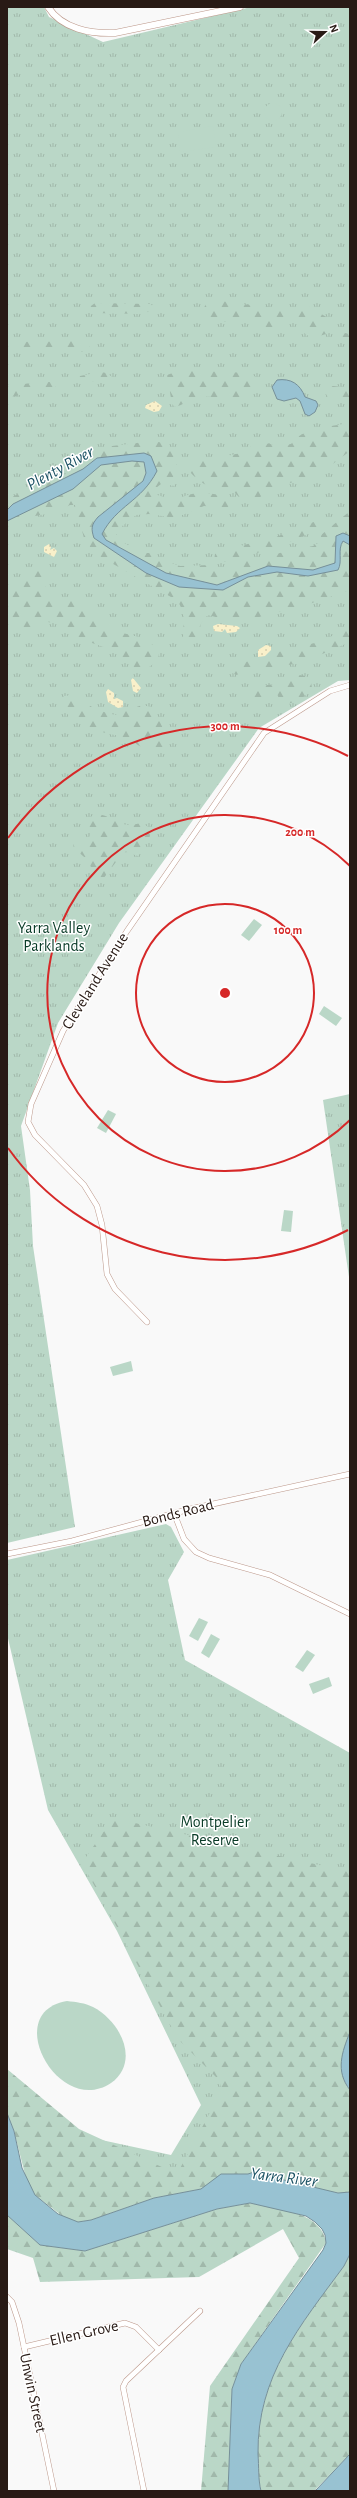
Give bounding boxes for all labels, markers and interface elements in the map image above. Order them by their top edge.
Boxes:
north arrow [305,12,345,52]
text: N [327,23,340,34]
water label: Plenty River [24,443,97,493]
text: 300 m [210,720,240,732]
text: 200 m [285,826,315,838]
park label: Yarra Valley Parklands [18,920,90,954]
text: 100 m [274,924,302,936]
street label: Cleveland Avenue [59,930,131,1032]
centre of rings [218,986,232,1000]
street label: Bonds Road [141,1496,215,1530]
park label: Montpelier Reserve [180,1814,250,1848]
water label: Yarra River [250,2164,319,2190]
street label: Ellen Grove [48,2317,120,2349]
street label: Unwin Street [17,2352,49,2434]

